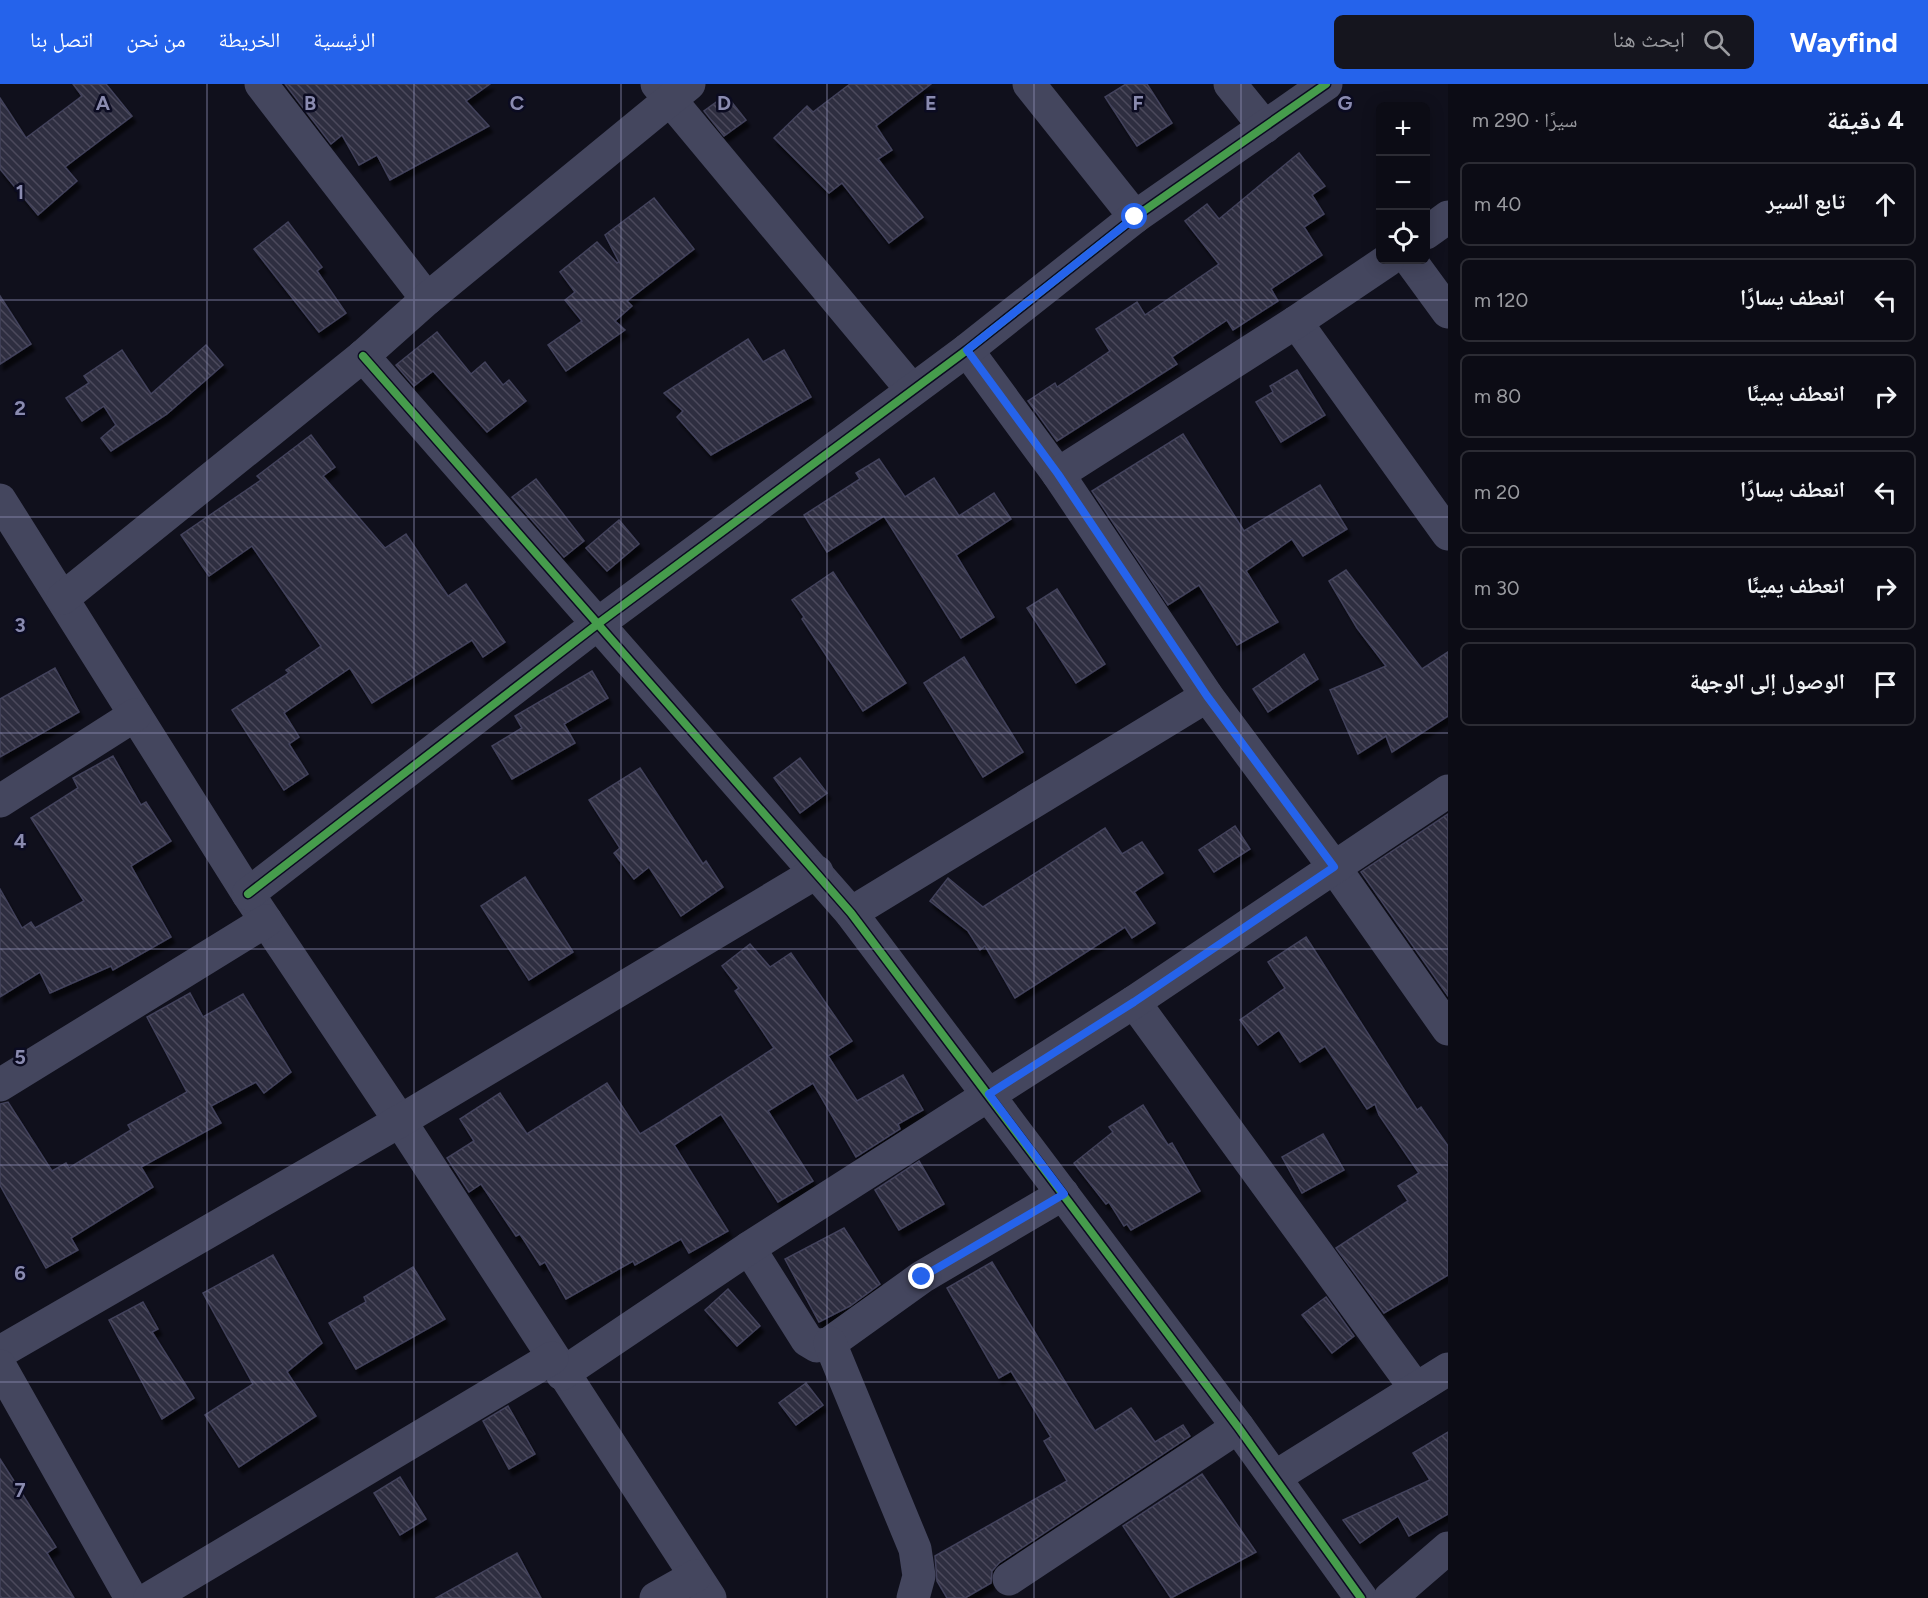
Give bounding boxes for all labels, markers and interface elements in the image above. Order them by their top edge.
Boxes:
search box [1334,15,1754,69]
text: Wayfind [1790,25,1898,59]
text: ابحث هنا [1613,26,1685,53]
icon: search [1700,26,1733,59]
text: اتصل بنا [30,27,93,52]
text: من نحن [126,27,185,52]
text: الخريطة [218,27,280,52]
text: الرئيسية [313,27,376,52]
text: A [96,91,111,115]
text: B [304,91,316,115]
text: C [510,91,524,115]
text: D [717,91,731,115]
text: E [925,91,937,115]
text: F [1132,91,1144,115]
text: G [1338,91,1353,115]
map controls [1376,102,1430,264]
button: + [1376,102,1430,156]
text: 4 دقيقة [1827,104,1904,136]
text: سيرًا · 290 m [1472,108,1577,132]
button: − [1376,156,1430,210]
text: 1 [16,180,24,204]
text: تابع السير [1766,188,1845,215]
icon: ahead [1869,188,1902,221]
text: 40 m [1474,192,1521,216]
route start [1121,203,1147,229]
button: locate [1376,210,1430,264]
text: انعطف يسارًا [1740,284,1845,311]
icon: left [1869,284,1902,317]
text: 120 m [1474,288,1528,312]
text: انعطف يمينًا [1746,380,1845,407]
icon: right [1869,380,1902,413]
text: 80 m [1474,384,1521,408]
text: 2 [14,396,26,420]
text: انعطف يسارًا [1740,476,1845,503]
icon: left [1869,476,1902,509]
text: 20 m [1474,480,1520,504]
text: انعطف يمينًا [1746,572,1845,599]
icon: right [1869,572,1902,605]
text: 30 m [1474,576,1520,600]
text: 3 [14,613,26,637]
text: الوصول إلى الوجهة [1690,668,1845,695]
icon: arrive [1869,668,1902,701]
text: 4 [14,829,27,853]
text: 5 [14,1045,26,1069]
text: 6 [14,1261,26,1285]
route end [908,1263,934,1289]
text: 7 [14,1478,26,1502]

